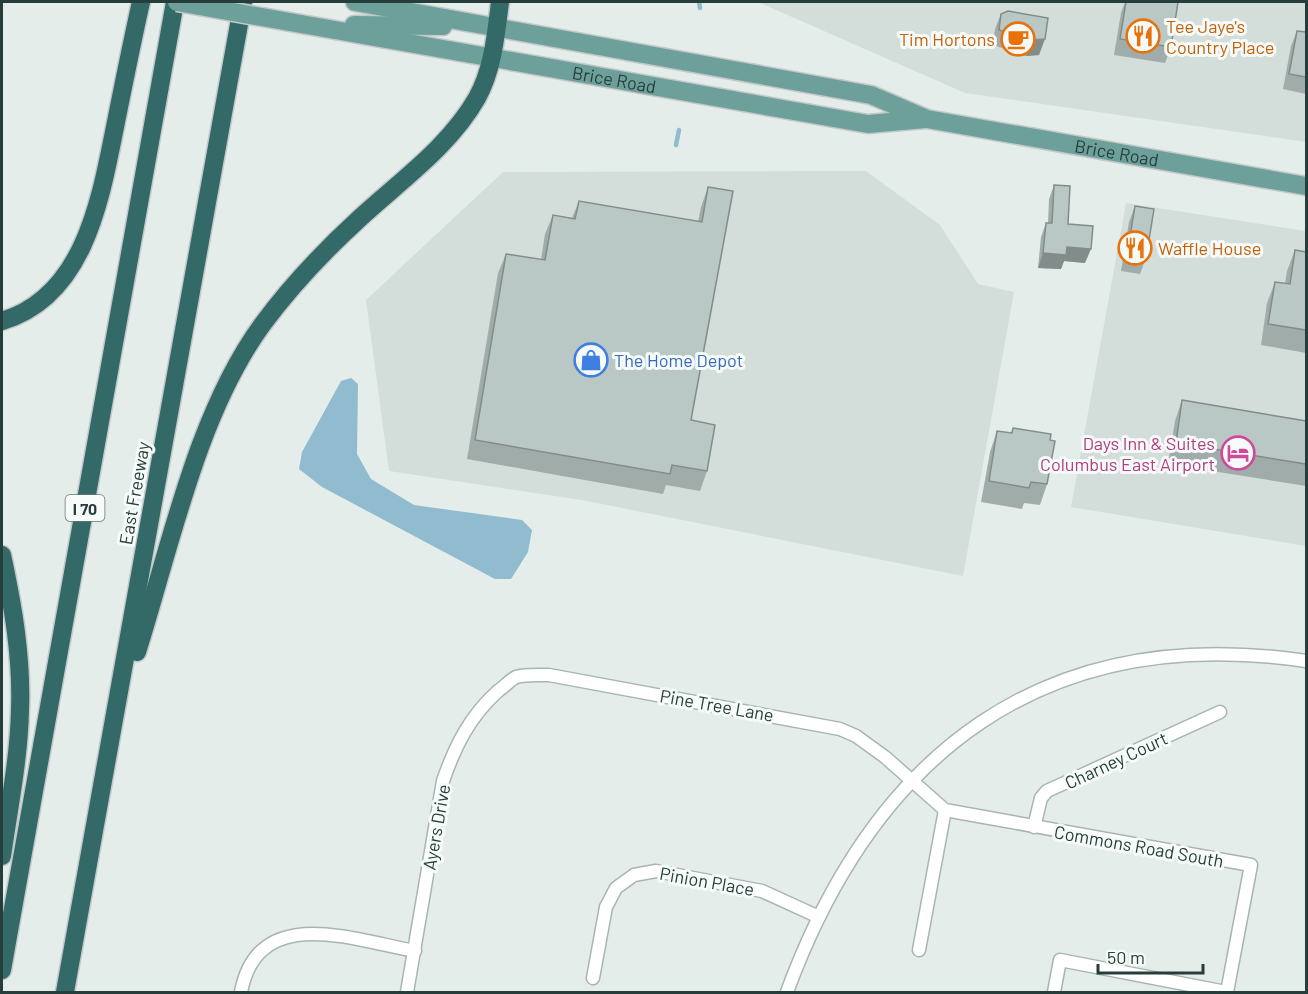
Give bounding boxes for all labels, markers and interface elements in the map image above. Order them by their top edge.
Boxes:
place label: Tee Jaye's Country Place [1166,15,1274,58]
restaurant icon: Tee Jaye's Country Place [1125,18,1161,54]
cafe icon: Tim Hortons [1000,21,1036,57]
place label: Tim Hortons [899,28,995,50]
street label: Brice Road [571,61,658,97]
street label: Brice Road [1073,134,1160,171]
restaurant icon: Waffle House [1117,230,1153,266]
place label: Waffle House [1158,237,1261,259]
shop icon: The Home Depot [573,342,609,378]
place label: The Home Depot [614,349,743,371]
place label: Days Inn & Suites Columbus East Airport [1040,432,1215,475]
hotel icon: Days Inn & Suites Columbus East Airport [1220,435,1256,471]
street label: East Freeway [114,440,154,546]
road number: I 70 [66,495,104,521]
street label: Pine Tree Lane [658,684,776,726]
street label: Charney Court [1061,727,1171,793]
street label: Ayers Drive [418,782,454,872]
street label: Commons Road South [1053,820,1225,872]
street label: Pinion Place [658,862,756,900]
scale bar [1098,937,1203,975]
text: 50 m [1107,946,1145,968]

